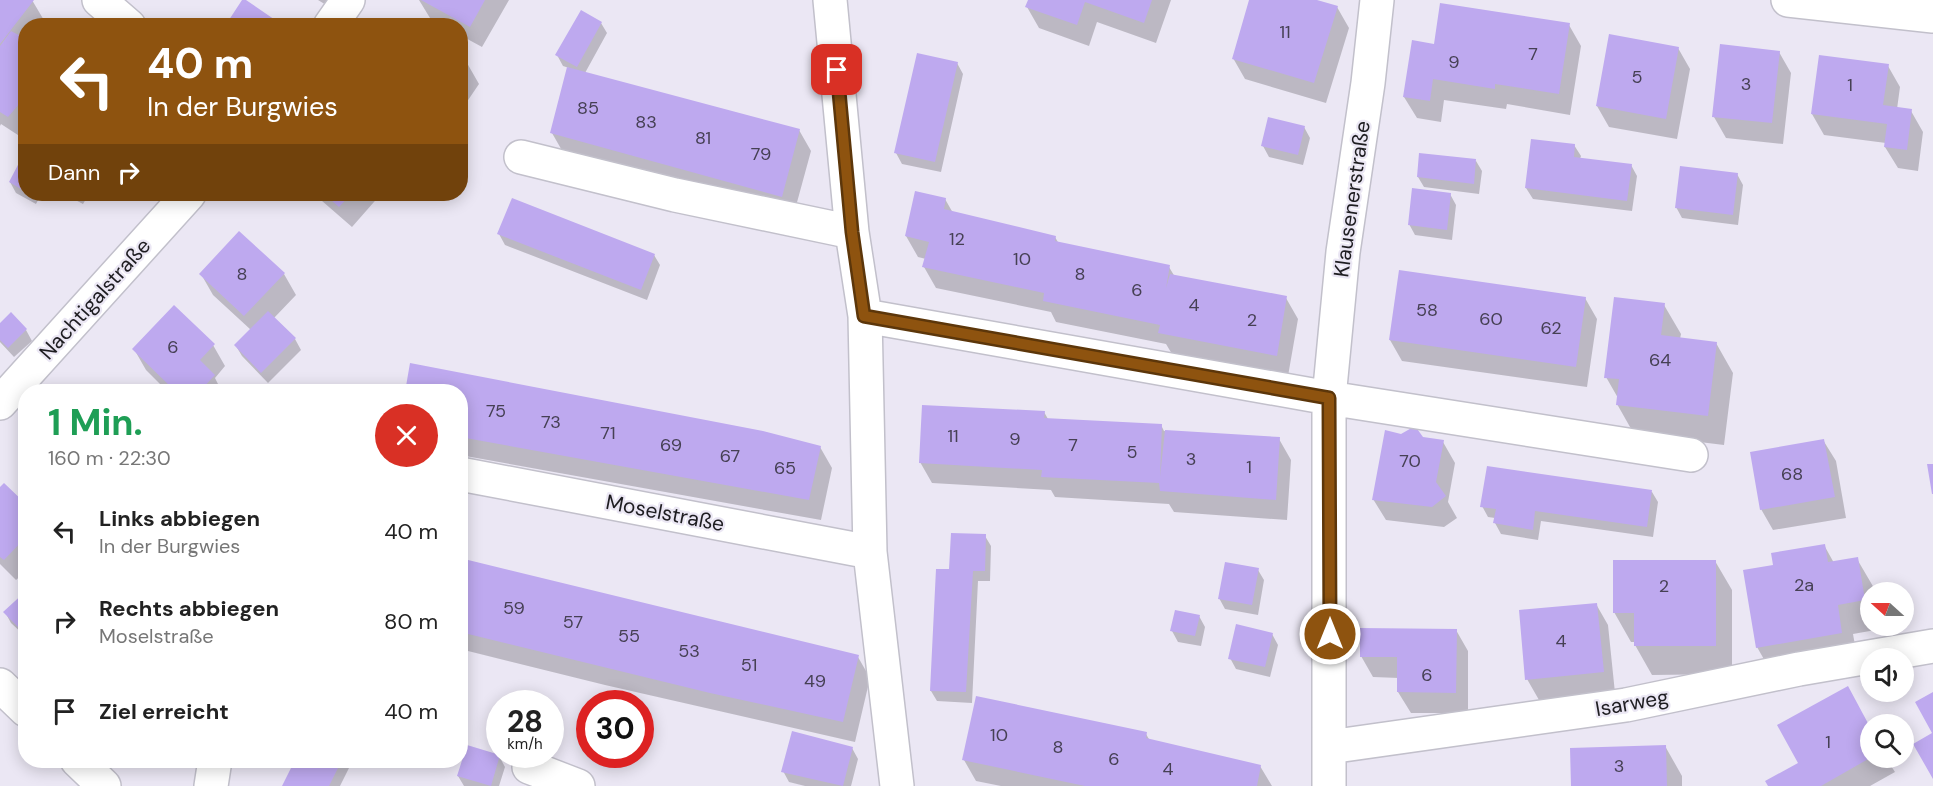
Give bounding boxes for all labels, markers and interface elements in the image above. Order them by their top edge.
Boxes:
house number: 11 [1279,20,1291,44]
text: 40 m [147,36,253,91]
icon: left [48,42,126,120]
house number: 7 [1528,42,1538,66]
pin [811,44,862,95]
house number: 9 [1448,50,1460,74]
icon: arrive [820,53,853,86]
house number: 5 [1632,65,1642,89]
house number: 3 [1741,72,1751,96]
house number: 1 [1847,73,1853,97]
text: In der Burgwies [147,89,338,124]
house number: 85 [577,96,599,120]
house number: 83 [635,110,657,134]
street label: Klausenerstraße [1327,119,1377,279]
house number: 81 [695,126,711,150]
house number: 79 [751,142,771,166]
icon: right [112,156,145,189]
text: Dann [48,158,100,187]
house number: 12 [949,227,965,251]
street label: Nachtigalstraße [33,232,157,366]
house number: 10 [1013,247,1031,271]
house number: 8 [237,262,247,286]
house number: 8 [1075,262,1085,286]
house number: 6 [1131,278,1143,302]
house number: 4 [1189,293,1200,317]
house number: 58 [1416,298,1438,322]
house number: 60 [1479,307,1503,331]
house number: 2 [1247,308,1257,332]
house number: 62 [1540,316,1562,340]
house number: 6 [167,335,179,359]
house number: 64 [1649,348,1671,372]
text: 1 Min. [48,399,143,446]
house number: 75 [486,399,506,423]
button: close [375,404,438,467]
house number: 73 [541,410,561,434]
house number: 71 [600,421,616,445]
house number: 11 [947,424,959,448]
house number: 9 [1009,427,1021,451]
house number: 69 [660,433,682,457]
house number: 7 [1068,433,1078,457]
house number: 5 [1127,440,1137,464]
house number: 67 [720,444,740,468]
text: 160 m · 22:30 [48,445,171,471]
house number: 3 [1186,447,1196,471]
house number: 70 [1399,449,1421,473]
house number: 1 [1246,455,1252,479]
house number: 65 [774,456,796,480]
house number: 68 [1781,462,1803,486]
street label: Moselstraße [603,488,727,538]
text: Links abbiegen [99,504,260,533]
icon: left [48,515,81,548]
text: 40 m [384,517,438,546]
text: In der Burgwies [99,533,240,559]
house number: 2a [1794,573,1814,597]
house number: 2 [1659,574,1669,598]
north arrow [1860,582,1914,636]
map controls [1860,582,1914,768]
text: Rechts abbiegen [99,594,279,623]
house number: 59 [503,596,525,620]
position arrow [1298,602,1362,666]
icon: right [48,605,81,638]
text: 80 m [384,607,438,636]
house number: 57 [563,610,583,634]
text: Moselstraße [99,623,214,649]
house number: 55 [618,624,640,648]
house number: 4 [1556,629,1567,653]
house number: 53 [678,639,700,663]
button: sound [1860,648,1914,702]
house number: 51 [741,653,757,677]
house number: 6 [1421,663,1433,687]
house number: 49 [804,669,826,693]
street label: Isarweg [1593,683,1671,723]
speed limit sign: 30 [576,690,654,768]
icon: arrive [48,695,81,728]
text: Ziel erreicht [99,697,229,726]
text: 40 m [384,697,438,726]
text: 28 [507,702,543,741]
button: search [1860,714,1914,768]
house number: 10 [990,723,1008,747]
house number: 1 [1825,730,1831,754]
text: km/h [507,734,543,754]
house number: 8 [1053,735,1063,759]
house number: 6 [1108,747,1120,771]
house number: 3 [1614,754,1624,778]
house number: 4 [1163,757,1174,781]

